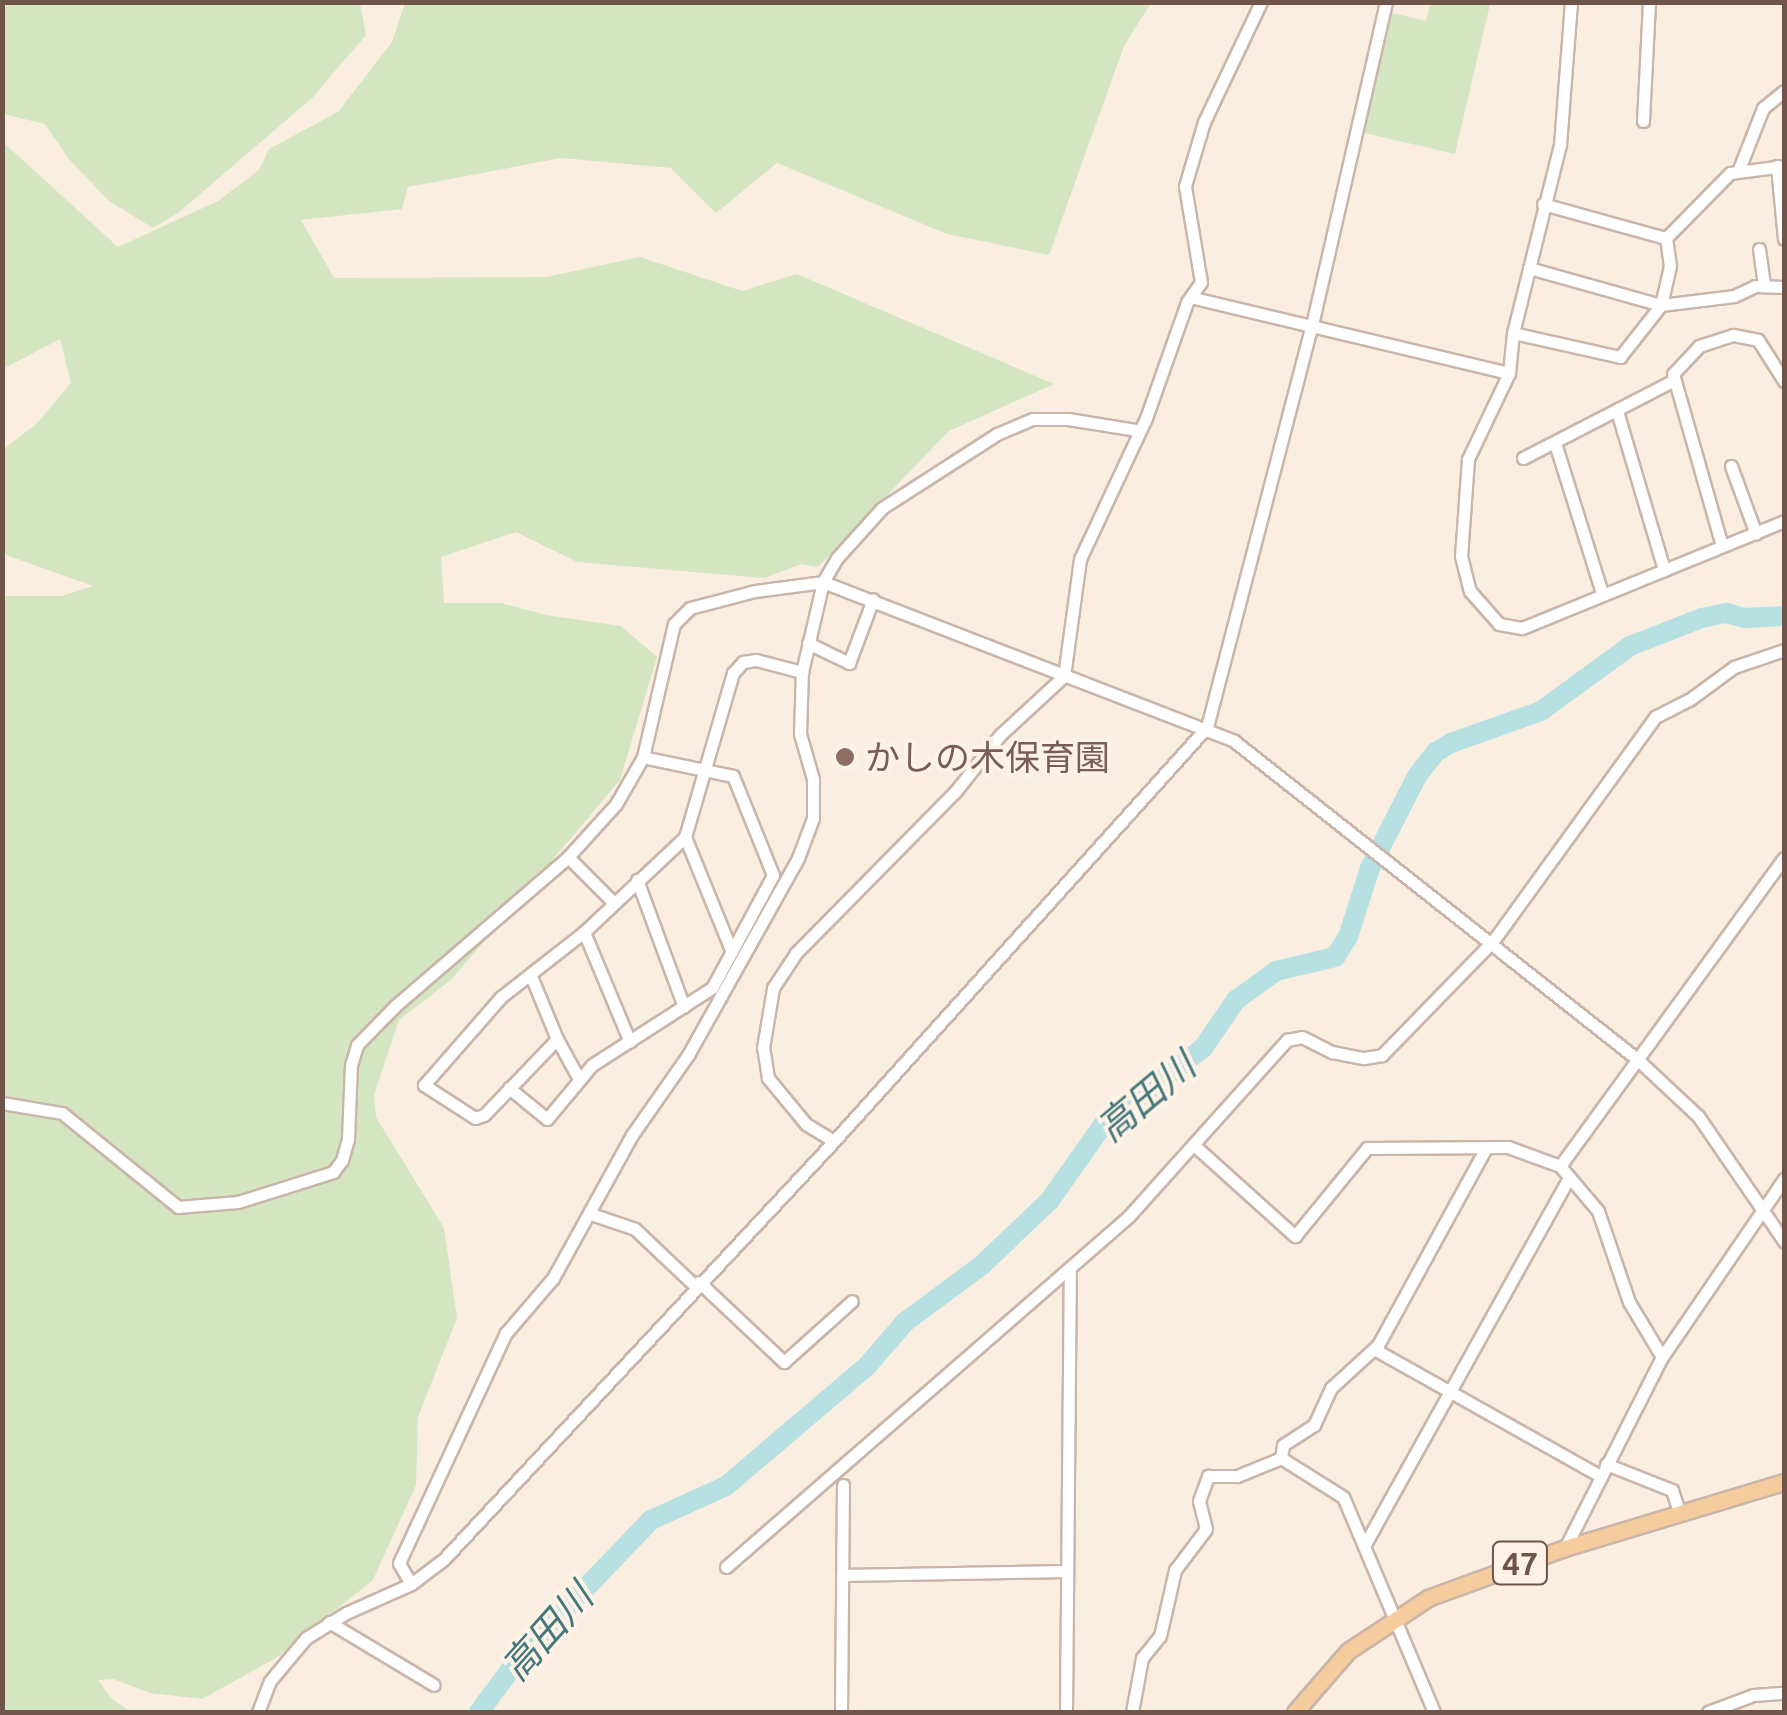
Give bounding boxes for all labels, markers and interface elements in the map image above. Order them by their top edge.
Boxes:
place label: かしの木保育園 [865,736,1110,778]
marker: かしの木保育園 [834,746,856,768]
water label: 高田川 [1088,1043,1204,1151]
road number: 47 [1490,1536,1550,1590]
water label: 高田川 [492,1574,602,1690]

